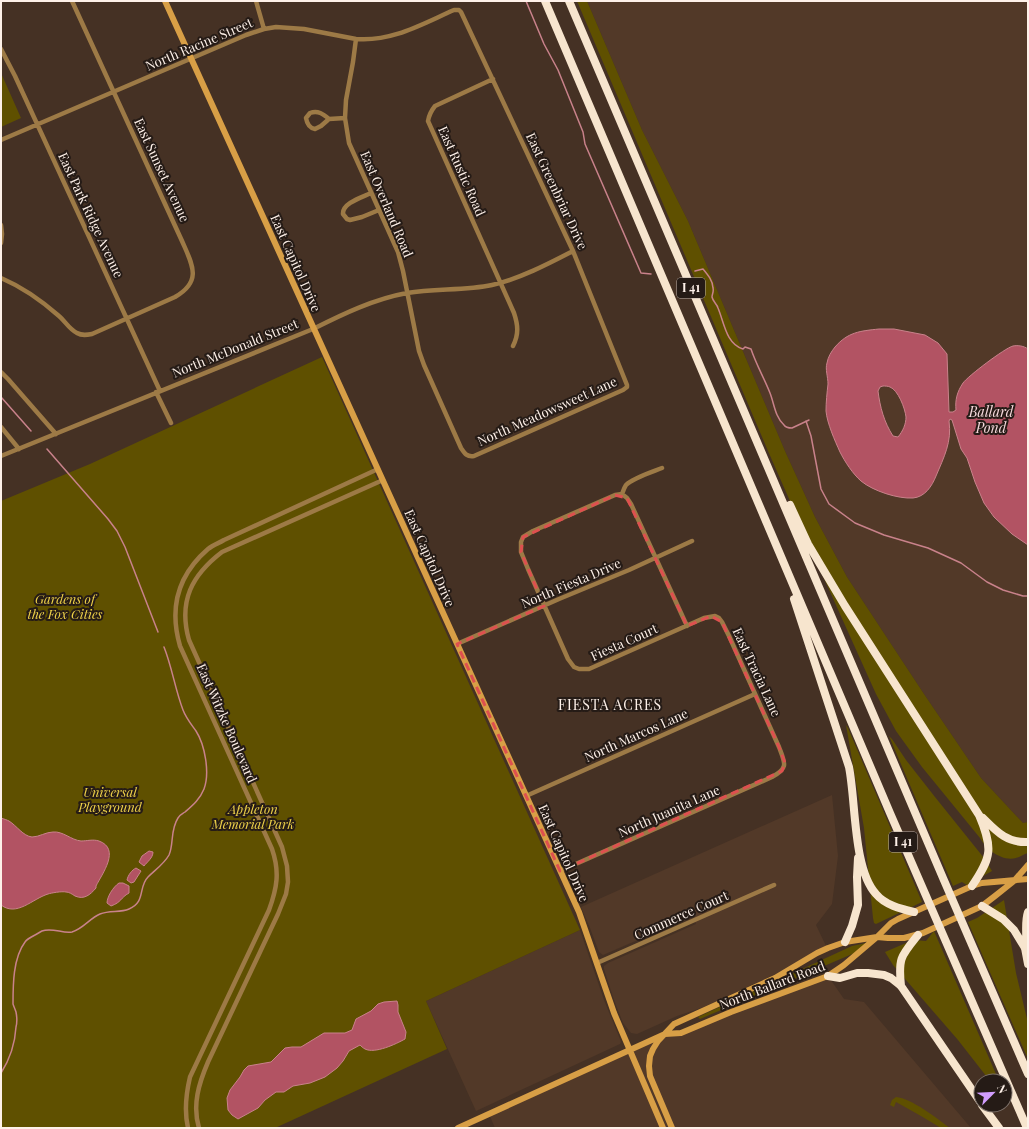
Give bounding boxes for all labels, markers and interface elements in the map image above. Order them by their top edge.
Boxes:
street label: North Racine Street [143,13,255,74]
street label: East Sunset Avenue [131,115,194,225]
street label: East Rustic Road [435,123,490,219]
street label: East Greenbriar Drive [523,129,592,252]
street label: East Overland Road [357,148,418,260]
street label: East Park Ridge Avenue [55,149,128,281]
street label: East Capitol Drive [267,211,326,315]
road number: I 41 [677,278,705,298]
street label: North McDonald Street [169,314,301,381]
street label: North Meadowsweet Lane [474,372,620,449]
water label: Ballard Pond [968,402,1014,437]
street label: East Capitol Drive [401,506,460,610]
street label: North Fiesta Drive [518,554,624,611]
park label: Gardens of the Fox Cities [28,590,103,622]
street label: Fiesta Court [588,619,660,664]
street label: East Tracia Lane [729,625,786,719]
street label: East Witzke Boulevard [194,661,262,785]
district label: FIESTA ACRES [558,695,662,714]
street label: North Marcos Lane [581,704,691,765]
street label: North Juanita Lane [615,780,723,841]
park label: Universal Playground [77,783,143,815]
park label: Appleton Memorial Park [211,800,295,832]
street label: East Capitol Drive [535,801,594,905]
road number: I 41 [889,832,917,852]
street label: Commerce Court [631,886,731,943]
street label: North Ballard Road [717,956,827,1012]
north arrow [973,1073,1013,1113]
text: N [994,1082,1011,1095]

